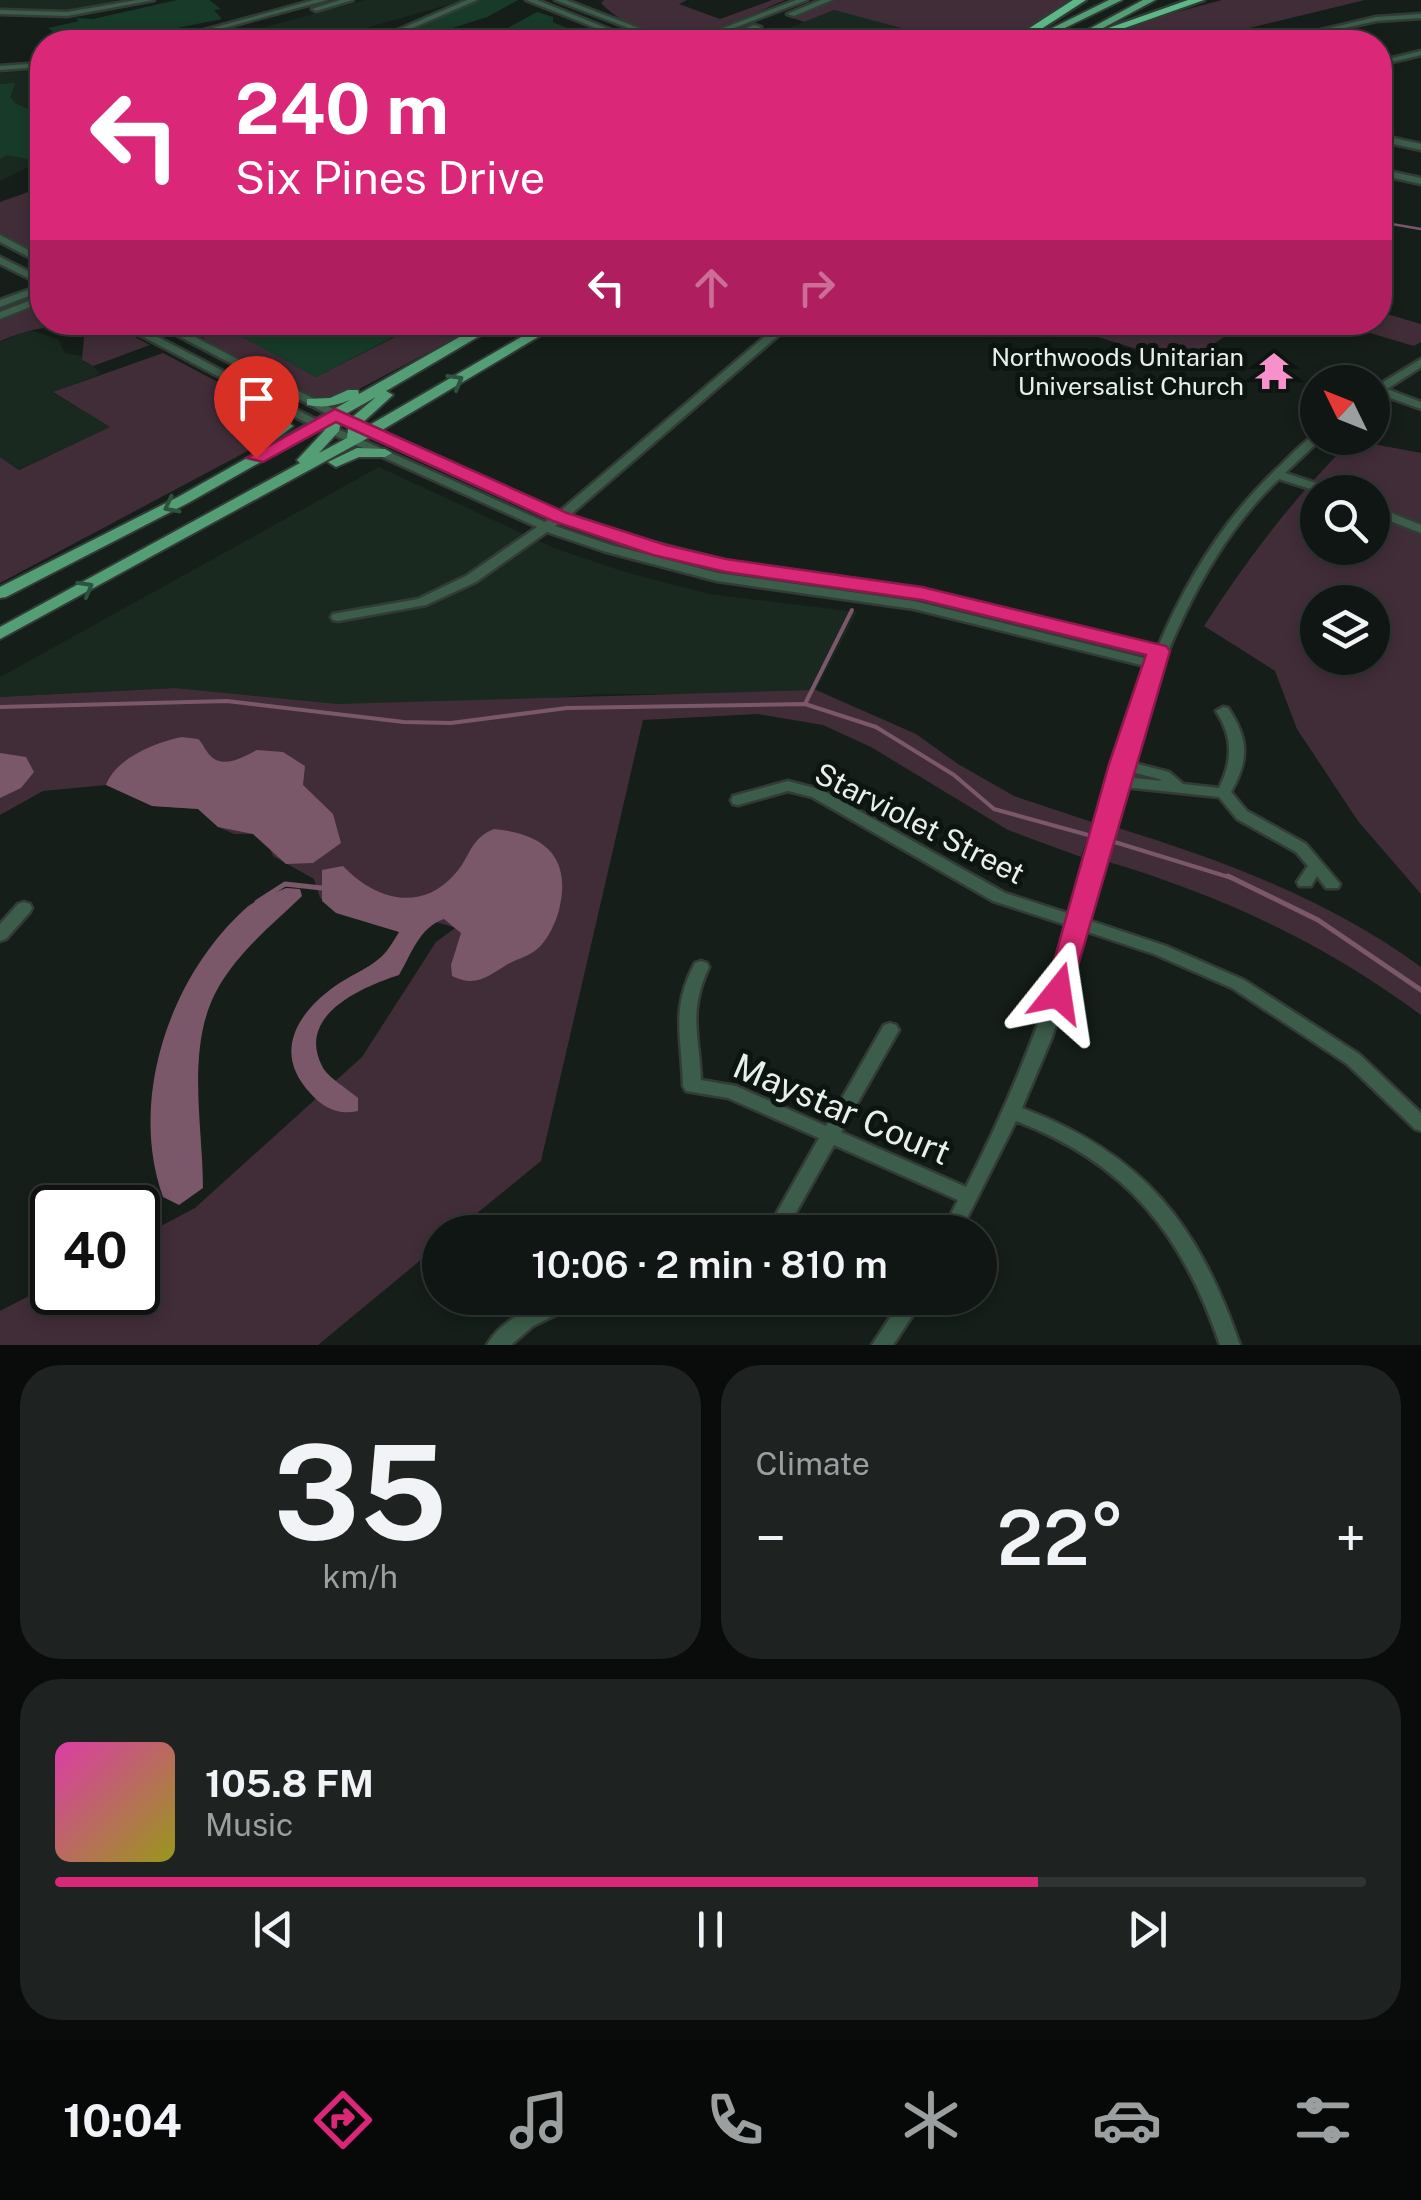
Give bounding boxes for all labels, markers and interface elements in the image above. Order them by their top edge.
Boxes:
text: 240 m [235,67,449,150]
icon: left [70,70,200,200]
text: Six Pines Drive [235,151,545,204]
icon: left [579,260,634,315]
icon: ahead [684,260,739,315]
icon: right [789,260,844,315]
place label: Northwoods Unitarian Universalist Church [991,342,1244,401]
temple icon: Northwoods Unitarian Universalist Church [1253,350,1295,392]
pin [214,356,299,459]
north arrow [1300,365,1390,455]
map controls [1300,365,1390,675]
icon: arrive [229,371,284,426]
one-way arrow [445,374,463,393]
button: search [1300,475,1390,565]
one-way arrow [164,494,182,513]
one-way arrow [75,580,93,600]
button: layers [1300,585,1390,675]
street label: Starviolet Street [809,755,1031,891]
position arrow [1006,941,1110,1045]
street label: Maystar Court [727,1045,957,1173]
speed limit sign: 40 [30,1185,160,1315]
text: 10:06 · 2 min · 810 m [531,1242,888,1287]
text: 35 [273,1417,447,1569]
text: Climate [756,1445,870,1482]
text: 22° [997,1494,1125,1582]
text: − [756,1506,786,1570]
text: + [1336,1506,1366,1570]
text: km/h [323,1558,398,1595]
text: 105.8 FM [205,1761,374,1806]
text: Music [205,1806,293,1843]
icon: previous [246,1902,301,1957]
icon: pause [683,1902,738,1957]
icon: next [1120,1902,1175,1957]
icon: directions [308,2085,378,2155]
icon: music [504,2085,574,2155]
icon: phone [700,2085,770,2155]
icon: climate [896,2085,966,2155]
icon: car [1092,2085,1162,2155]
icon: filters [1288,2085,1358,2155]
text: 10:04 [63,2094,182,2147]

